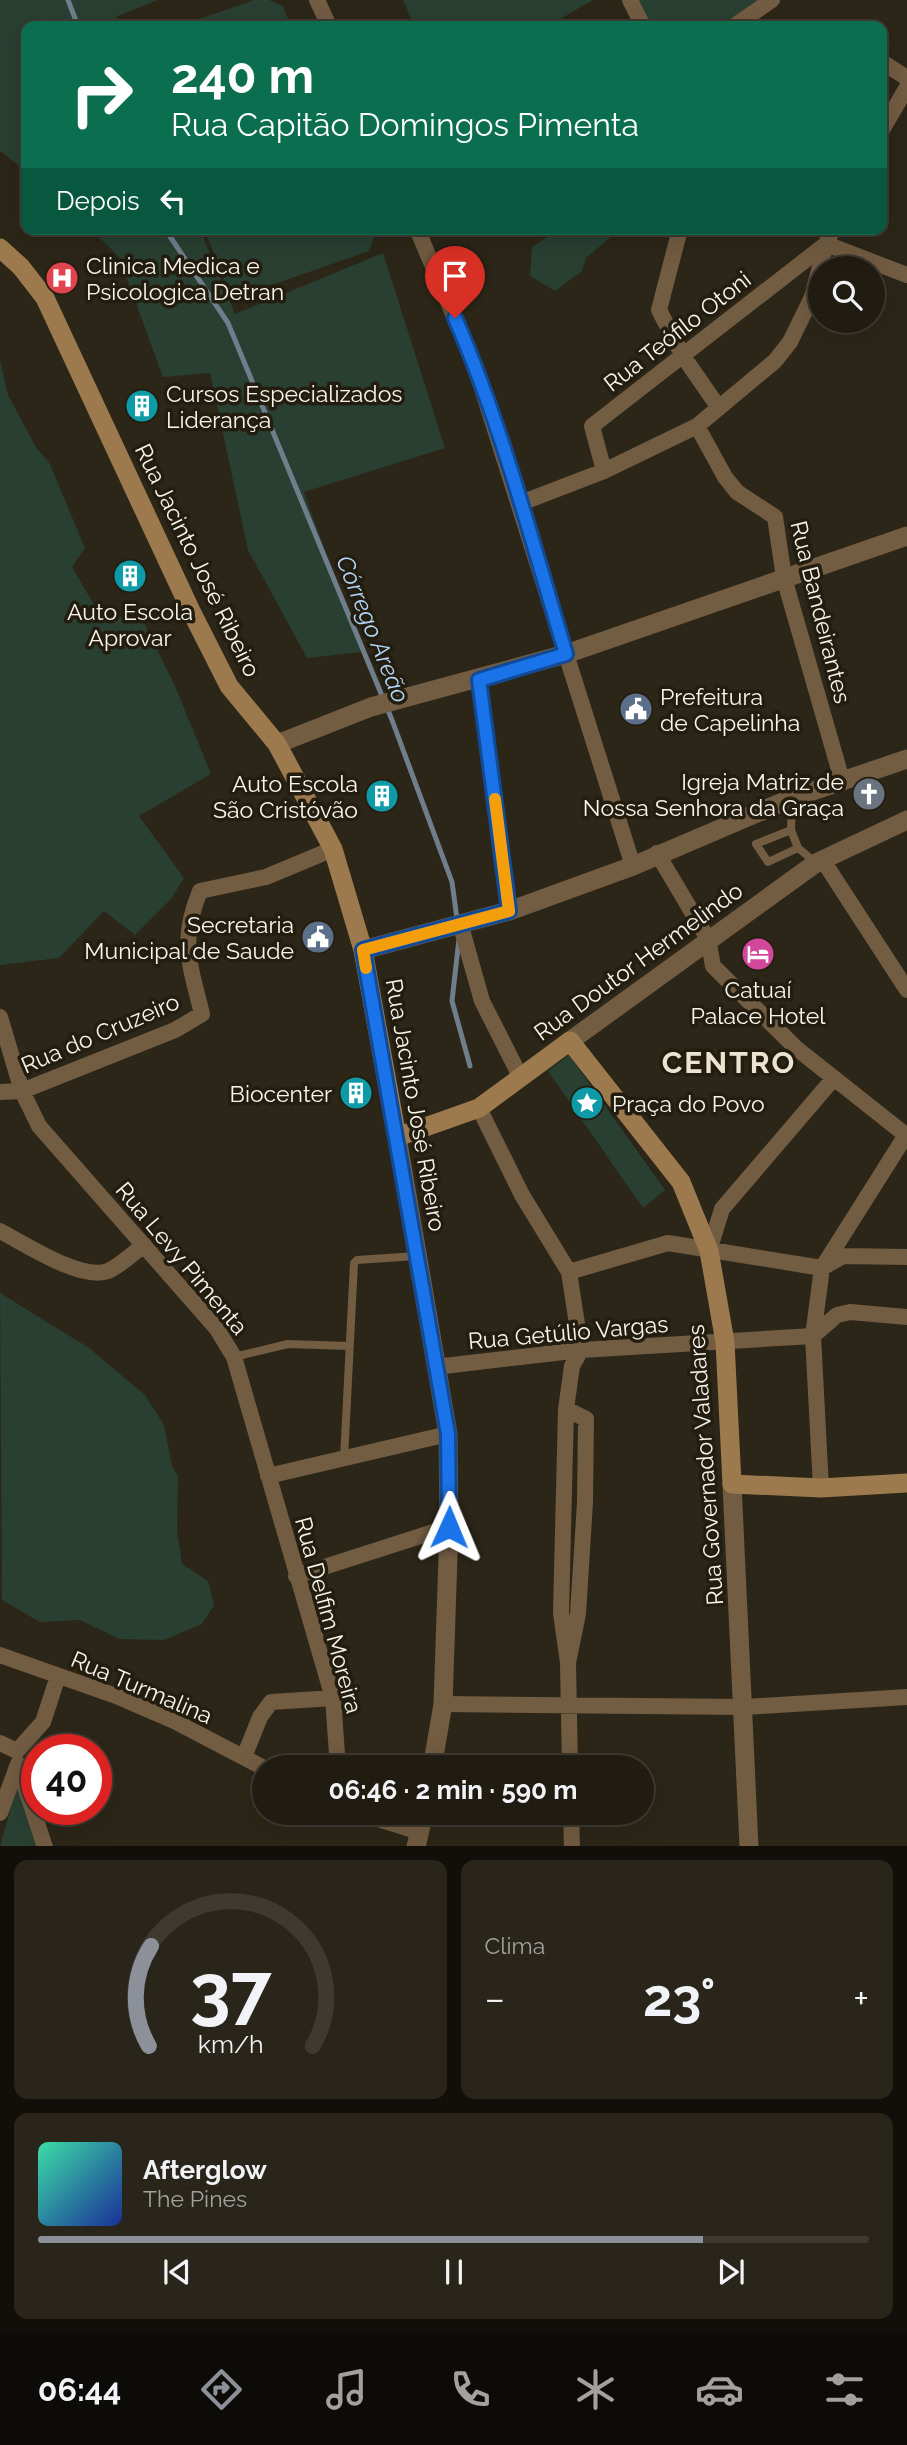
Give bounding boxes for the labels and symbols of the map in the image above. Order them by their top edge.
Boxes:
pin [425,246,485,318]
place label: Clinica Medica e Psicologica Detran [86,252,284,305]
hospital icon: Clinica Medica e Psicologica Detran [43,259,81,297]
street label: Rua Teófilo Otoni [598,265,756,397]
place label: Cursos Especializados Liderança [166,380,402,433]
building icon: Cursos Especializados Liderança [123,387,161,425]
street label: Rua Jacinto José Ribeiro [130,439,266,681]
street label: Rua Bandeirantes [785,518,857,706]
water label: Córrego Areão [330,551,416,707]
building icon: Auto Escola Aprovar [111,557,149,595]
place label: Auto Escola Aprovar [67,598,193,651]
place label: Prefeitura de Capelinha [660,683,800,736]
public building icon: Prefeitura de Capelinha [617,690,655,728]
place label: Igreja Matriz de Nossa Senhora da Graça [583,768,844,821]
place label: Auto Escola São Cristóvão [213,770,358,823]
church icon: Igreja Matriz de Nossa Senhora da Graça [850,775,888,813]
building icon: Auto Escola São Cristóvão [363,777,401,815]
street label: Rua Doutor Hermelindo [529,876,747,1046]
place label: Secretaria Municipal de Saude [84,911,294,964]
public building icon: Secretaria Municipal de Saude [299,918,337,956]
hotel icon: Catuaí Palace Hotel [739,935,777,973]
place label: Catuaí Palace Hotel [691,976,826,1029]
street label: Rua Jacinto José Ribeiro [380,977,452,1233]
street label: Rua do Cruzeiro [17,988,183,1078]
district label: CENTRO [662,1045,796,1080]
building icon: Biocenter [337,1074,375,1112]
place label: Biocenter [230,1080,332,1107]
place icon: Praça do Povo [568,1084,606,1122]
place label: Praça do Povo [612,1090,765,1117]
street label: Rua Levy Pimenta [110,1176,254,1340]
street label: Rua Getúlio Vargas [467,1310,669,1354]
street label: Rua Governador Valadares [682,1324,728,1606]
position arrow [412,1490,486,1564]
street label: Rua Delfim Moreira [290,1514,368,1716]
street label: Rua Turmalina [67,1645,217,1729]
speed limit sign: 40 [21,1734,112,1825]

